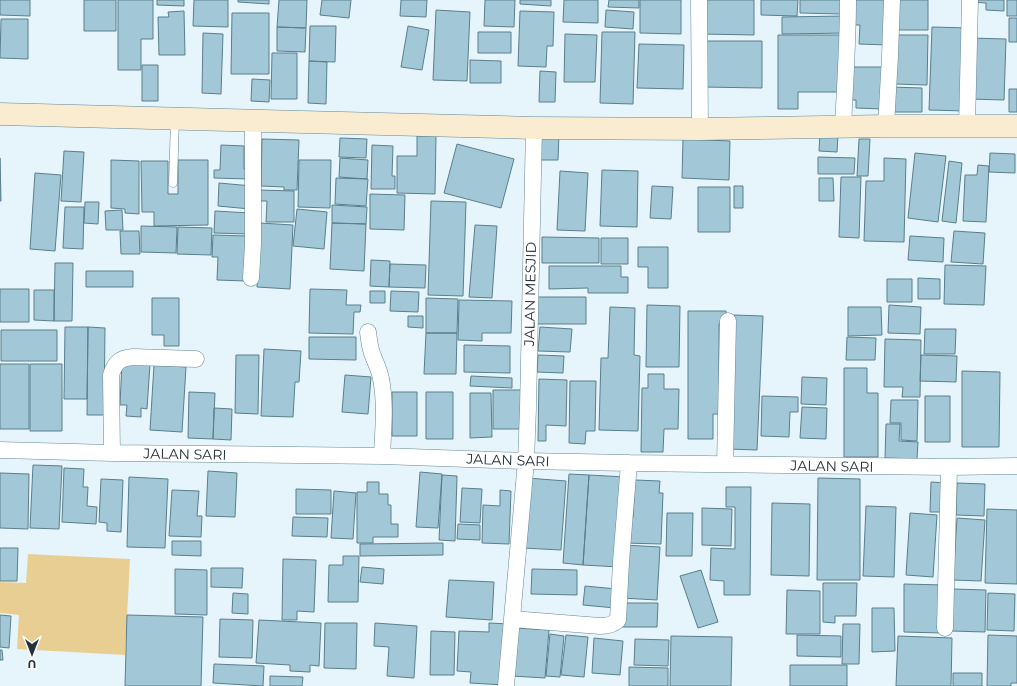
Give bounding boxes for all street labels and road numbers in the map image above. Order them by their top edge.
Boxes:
street label: JALAN MESJID [520,242,540,347]
street label: JALAN SARI [142,444,227,464]
street label: JALAN SARI [465,450,550,470]
street label: JALAN SARI [789,456,874,476]

